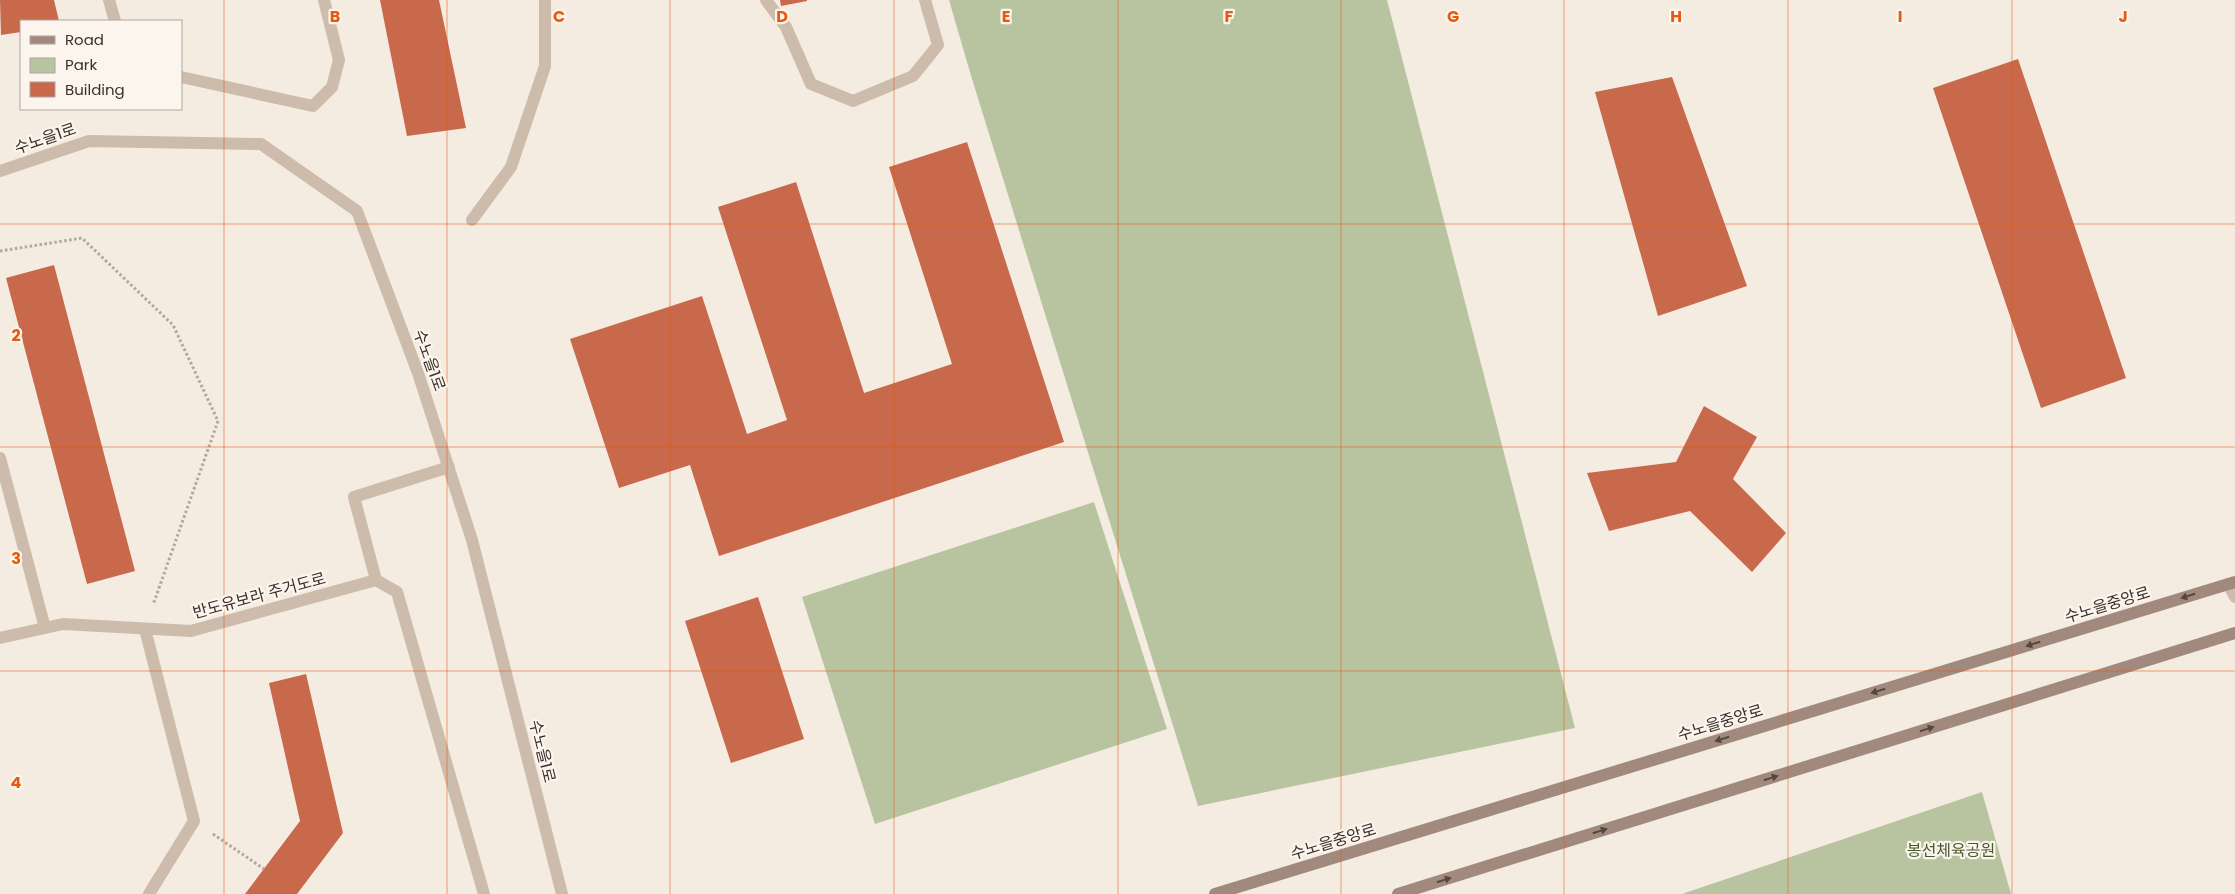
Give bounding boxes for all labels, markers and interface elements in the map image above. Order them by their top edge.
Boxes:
text: B [330,5,340,28]
text: C [553,5,565,28]
text: D [776,5,788,28]
text: E [1002,5,1010,28]
text: F [1225,5,1234,28]
text: G [1447,5,1459,28]
text: H [1670,5,1682,28]
text: I [1898,5,1902,28]
text: J [2118,5,2128,28]
legend [20,20,182,110]
text: Road [65,29,104,50]
text: Park [65,54,97,75]
text: Building [65,79,125,100]
street label: 수노을1로 [11,117,79,160]
text: 2 [11,324,21,347]
street label: 수노을1로 [408,326,451,394]
text: 3 [11,547,21,570]
street label: 반도유보라 주거도로 [190,567,328,624]
street label: 수노을중앙로 [2062,580,2153,628]
one-way arrow [2181,593,2196,600]
one-way arrow [2025,640,2040,648]
one-way arrow [1870,688,1885,696]
street label: 수노을중앙로 [1675,698,1766,746]
street label: 수노을1로 [524,717,561,785]
one-way arrow [1919,725,1934,733]
one-way arrow [1715,735,1730,743]
text: 4 [11,771,22,794]
one-way arrow [1764,773,1779,781]
street label: 수노을중앙로 [1288,817,1379,865]
one-way arrow [1592,827,1607,835]
park label: 봉선체육공원 [1907,839,1995,862]
one-way arrow [1437,875,1452,883]

